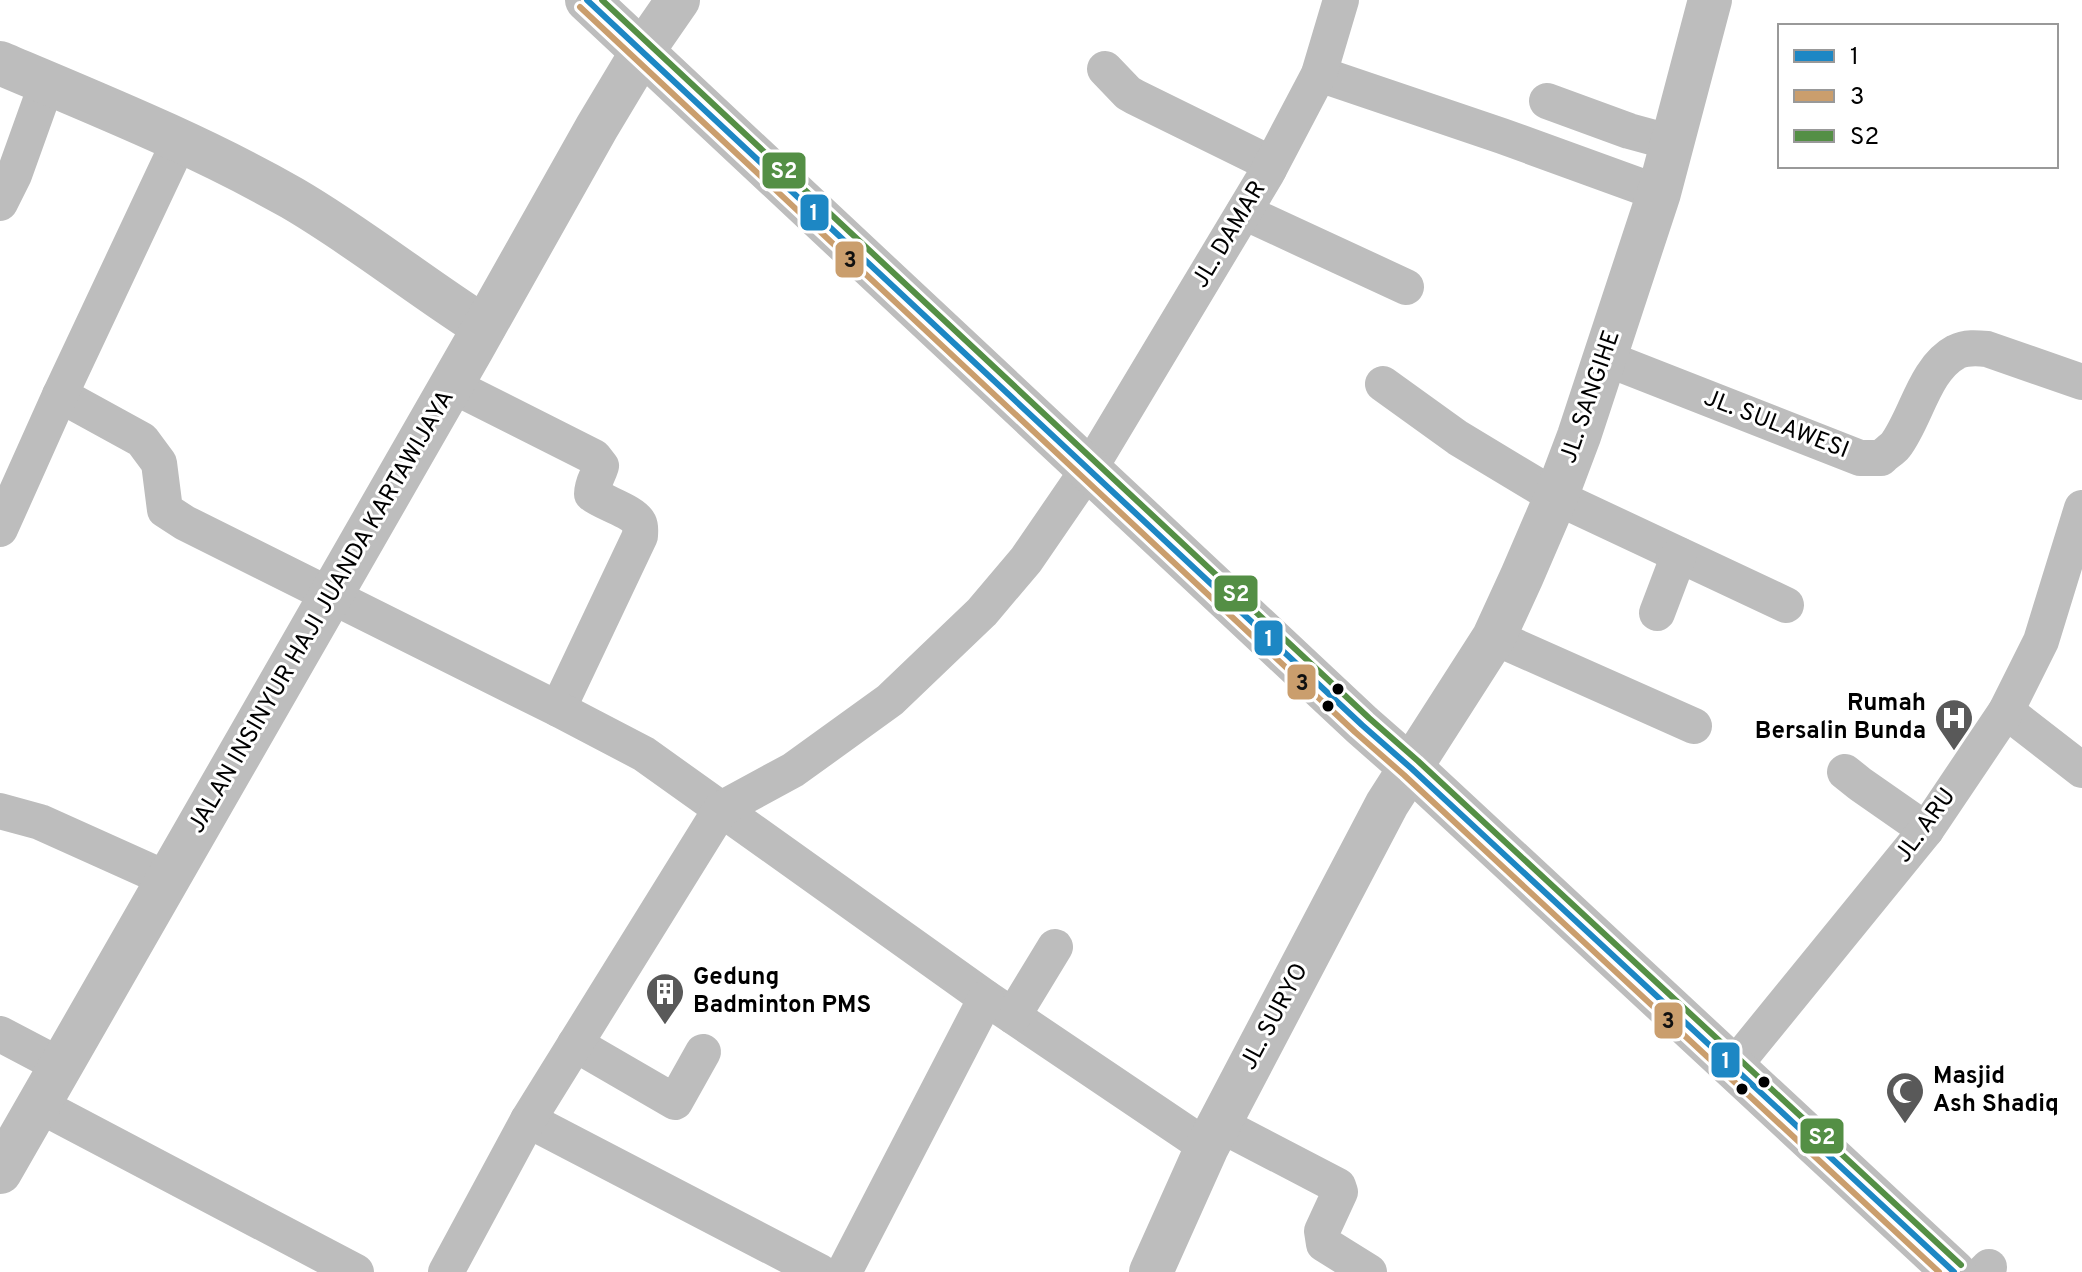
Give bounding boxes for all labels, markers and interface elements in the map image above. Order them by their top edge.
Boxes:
legend [1778,24,2058,168]
text: 1 [1850,43,1859,73]
text: 3 [1850,83,1864,113]
text: S2 [1850,123,1879,153]
line badge: S2 [761,151,807,190]
text: S2 [771,159,797,186]
street label: JL. DAMAR [1186,176,1274,294]
line badge: 1 [799,193,830,232]
text: 1 [810,201,818,228]
line badge: 3 [834,240,865,279]
text: 3 [843,248,857,275]
street label: JL. SANGIHE [1554,327,1628,467]
street label: JL. SULAWESI [1699,384,1853,466]
street label: JALAN INSINYUR HAJI JUANDA KARTAWIJAYA [182,385,462,839]
line badge: S2 [1213,574,1259,613]
text: S2 [1223,582,1249,609]
line badge: 1 [1253,619,1284,657]
text: 1 [1265,627,1273,654]
line badge: 3 [1286,663,1317,701]
text: 3 [1295,671,1309,698]
unlabelled marker [1330,681,1346,697]
place label: Rumah Bersalin Bunda [1755,689,1926,747]
hospital icon: Rumah Bersalin Bunda [1933,697,1975,752]
unlabelled marker [1320,698,1336,714]
street label: JL. ARU [1889,783,1963,869]
street label: JL. SURYO [1234,958,1316,1076]
place label: Gedung Badminton PMS [693,963,871,1021]
building icon: Gedung Badminton PMS [644,971,686,1026]
line badge: 3 [1653,1001,1684,1040]
text: 3 [1661,1009,1675,1036]
line badge: 1 [1710,1041,1741,1079]
text: 1 [1722,1049,1730,1076]
place label: Masjid Ash Shadiq [1933,1062,2059,1120]
mosque icon: Masjid Ash Shadiq [1884,1070,1926,1125]
unlabelled marker [1756,1074,1772,1090]
unlabelled marker [1734,1081,1750,1097]
line badge: S2 [1799,1117,1845,1155]
text: S2 [1809,1125,1835,1152]

